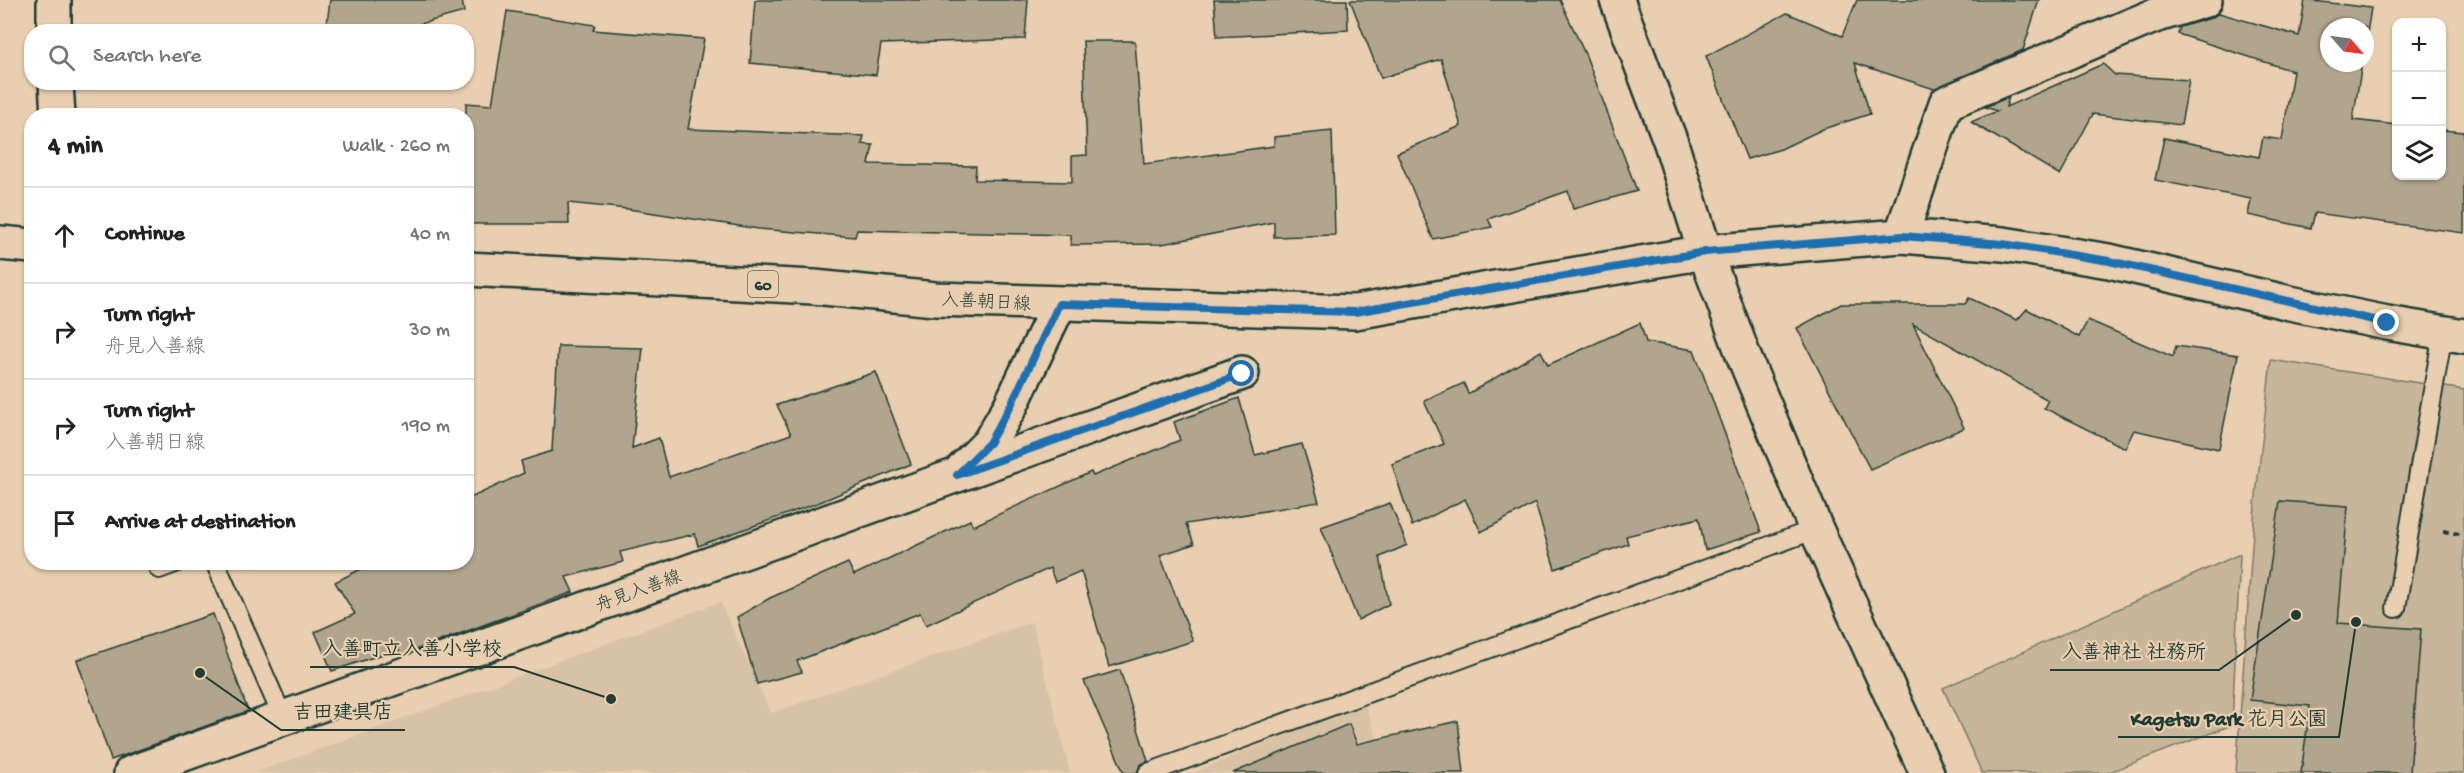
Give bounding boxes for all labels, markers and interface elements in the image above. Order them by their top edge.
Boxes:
north arrow [2320,18,2374,72]
map controls [2392,18,2446,180]
button: + [2392,18,2446,72]
search box [24,24,474,90]
icon: search [45,41,78,74]
text: Search here [93,44,201,70]
button: − [2392,72,2446,126]
button: layers [2392,126,2446,180]
text: 4 min [48,132,103,163]
text: Walk · 260 m [343,136,450,159]
icon: ahead [48,219,81,252]
text: Continue [105,222,185,248]
text: 40 m [410,224,450,247]
road number: 60 [748,271,778,297]
street label: 入善朝日線 [940,290,1031,316]
text: Turn right [105,303,193,329]
route end [2373,309,2399,335]
icon: right [48,315,81,348]
text: 30 m [409,320,450,343]
text: 舟見入善線 [105,337,205,360]
route start [1228,360,1254,386]
text: Turn right [105,399,193,425]
icon: right [48,411,81,444]
text: 190 m [402,416,450,439]
text: 入善朝日線 [105,433,205,456]
icon: arrive [48,507,81,540]
text: Arrive at destination [105,510,295,536]
street label: 舟見入善線 [593,566,685,618]
callout: 入善町立入善小学校 [310,629,514,667]
callout: 入善神社 社務所 [2050,632,2219,670]
text: 入善町立入善小学校 [322,638,502,663]
text: 入善神社 社務所 [2062,641,2206,666]
callout: 吉田建具店 [281,692,405,730]
callout: Kagetsu Park 花月公園 [2118,699,2339,737]
text: 吉田建具店 [293,701,393,726]
text: Kagetsu Park 花月公園 [2130,708,2327,733]

